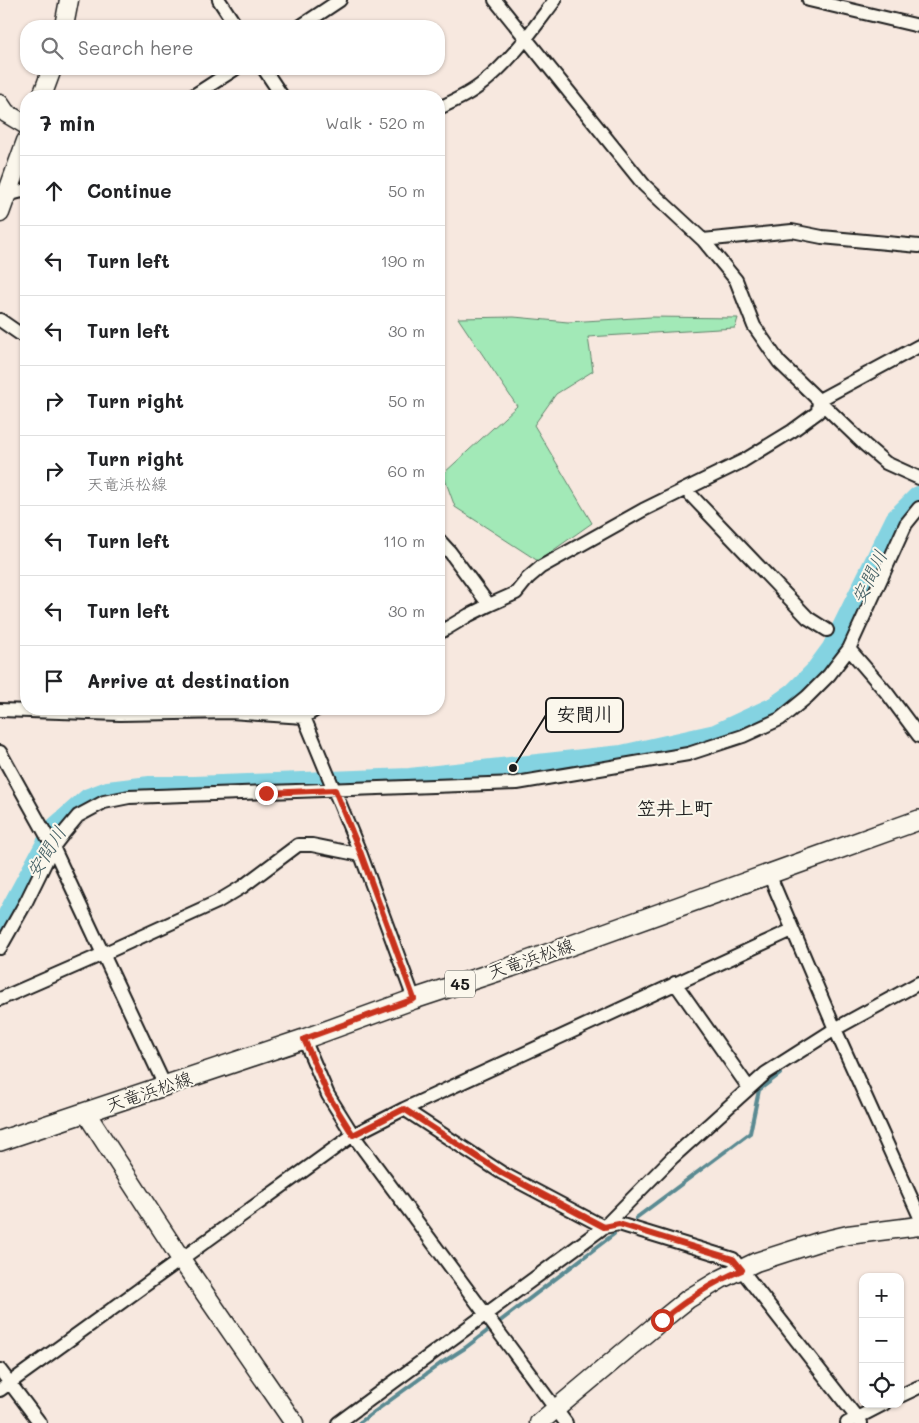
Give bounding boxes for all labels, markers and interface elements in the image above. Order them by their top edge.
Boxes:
search box [20,20,445,75]
icon: search [38,34,66,62]
text: Search here [78,35,194,60]
text: 7 min [40,109,95,136]
text: Walk · 520 m [325,112,425,133]
icon: ahead [40,177,68,205]
text: Continue [87,178,172,203]
text: 50 m [388,180,425,201]
icon: left [40,247,68,275]
text: Turn left [87,248,170,273]
text: 190 m [381,250,425,271]
icon: left [40,317,68,345]
text: Turn left [87,318,170,343]
text: 30 m [388,320,425,341]
icon: right [40,387,68,415]
text: Turn right [87,388,184,413]
text: 50 m [388,390,425,411]
text: Turn right [87,446,184,471]
icon: right [40,457,68,485]
text: 60 m [388,460,425,481]
text: 天竜浜松線 [87,473,167,494]
icon: left [40,527,68,555]
text: Turn left [87,528,170,553]
text: 110 m [383,530,425,551]
water label: 安間川 [845,546,892,608]
icon: left [40,597,68,625]
text: Turn left [87,598,170,623]
text: 30 m [388,600,425,621]
icon: arrive [40,667,68,695]
text: Arrive at destination [87,668,290,693]
callout: 安間川 [546,698,623,732]
text: 安間川 [556,701,614,726]
route end [255,782,278,805]
district label: 笠井上町 [637,795,713,820]
water label: 安間川 [20,821,71,883]
street label: 天竜浜松線 [484,932,577,984]
road number: 45 [445,971,475,998]
street label: 天竜浜松線 [102,1065,195,1117]
map controls [859,1273,904,1408]
button: + [859,1273,904,1318]
route start [651,1309,674,1332]
button: − [859,1318,904,1363]
button: locate [859,1363,904,1408]

